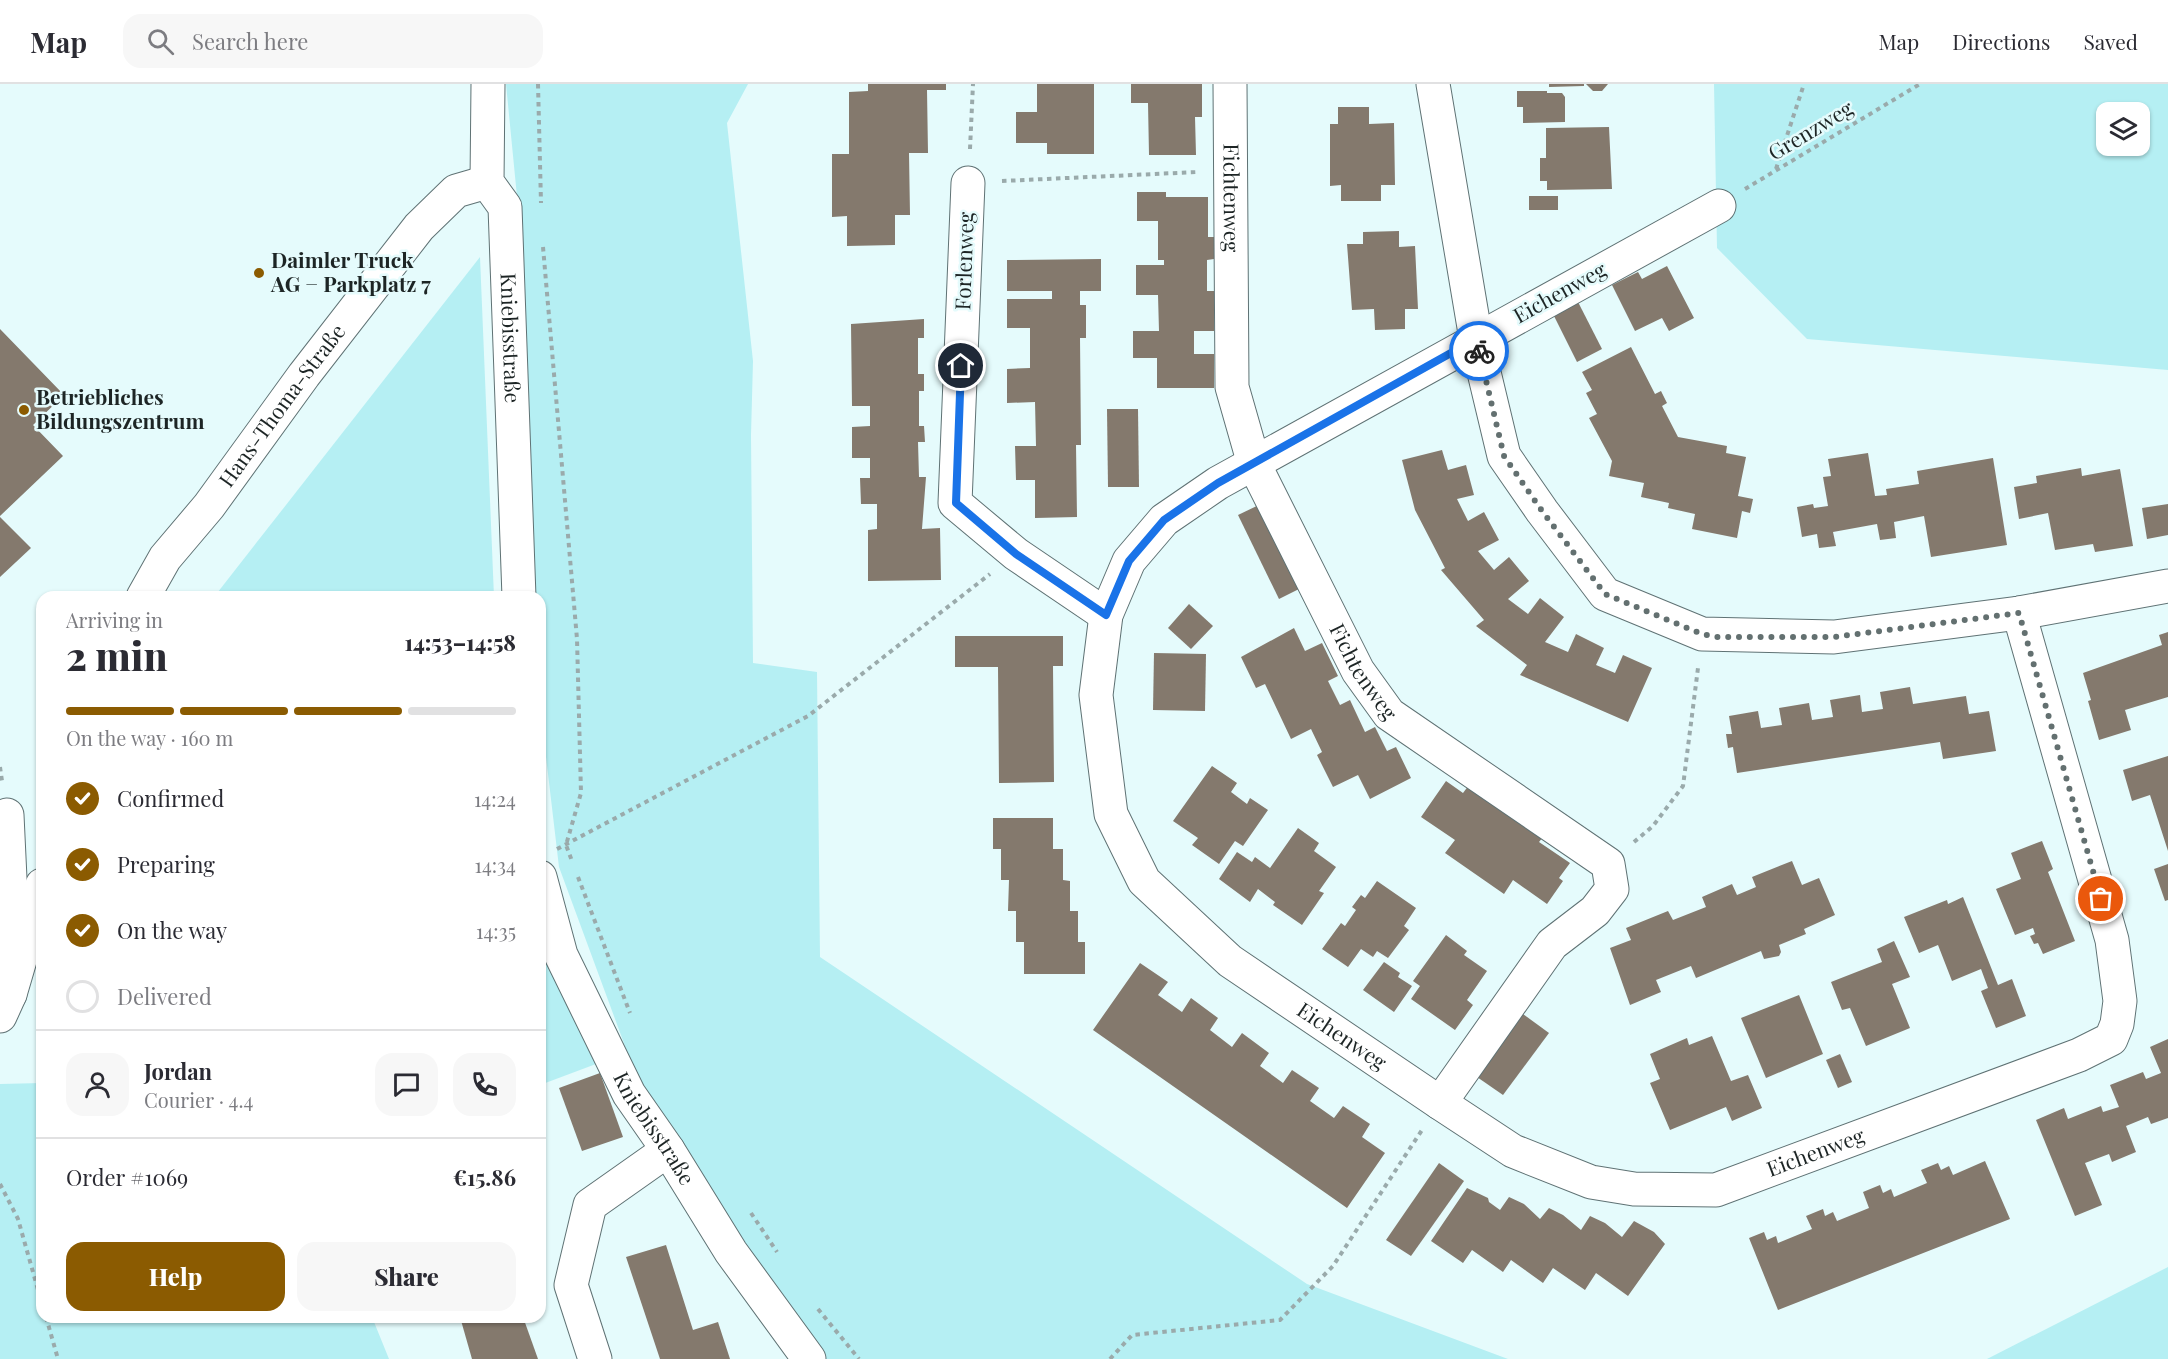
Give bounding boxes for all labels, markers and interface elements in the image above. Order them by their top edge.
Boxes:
search box [123,14,543,68]
text: Map [30,23,87,60]
icon: search [144,25,177,58]
text: Search here [192,26,308,56]
text: Map [1878,27,1919,55]
text: Directions [1952,27,2050,55]
text: Saved [2083,27,2138,55]
street label: Grenzweg [1762,93,1858,166]
map controls [2096,102,2150,156]
button: layers [2096,102,2150,156]
street label: Fichtenweg [1218,143,1247,252]
street label: Forlenweg [947,211,979,311]
place label: Daimler Truck AG − Parkplatz 7 [270,245,431,297]
street label: Eichenweg [1508,254,1610,328]
marker: Daimler Truck AG − Parkplatz 7 [252,266,266,280]
street label: Kniebisstraße [495,273,528,404]
street label: Hans-Thoma-Straße [211,317,351,492]
courier [1449,321,1509,381]
icon: bike [1463,335,1496,368]
pin [935,340,986,391]
icon: home [944,349,977,382]
place label: Betriebliches Bildungszentrum [36,382,204,434]
marker: Betriebliches Bildungszentrum [17,403,31,417]
text: Arriving in [66,606,163,633]
street label: Fichtenweg [1324,618,1405,725]
text: 14:53–14:58 [404,627,516,657]
text: 2 min [66,629,168,681]
text: On the way · 160 m [66,724,233,751]
icon: check [66,782,99,815]
text: Confirmed [117,783,224,813]
text: 14:24 [474,785,516,812]
icon: check [66,848,99,881]
text: Preparing [117,849,215,879]
text: 14:34 [475,851,516,878]
pin [2075,873,2126,924]
icon: bag [2084,882,2117,915]
icon: check [66,914,99,947]
text: On the way [117,915,227,945]
text: 14:35 [476,917,516,944]
text: Delivered [117,981,212,1011]
street label: Eichenweg [1293,995,1393,1075]
button: person [66,1053,129,1116]
button: chat [375,1053,438,1116]
button: phone [453,1053,516,1116]
text: Jordan [144,1056,212,1086]
street label: Kniebisstraße [608,1067,702,1190]
text: Courier · 4.4 [144,1086,253,1113]
street label: Eichenweg [1762,1120,1868,1182]
text: Order #1069 [66,1162,188,1192]
text: €15.86 [453,1162,516,1192]
button: Help [66,1242,285,1311]
button: Share [297,1242,516,1311]

